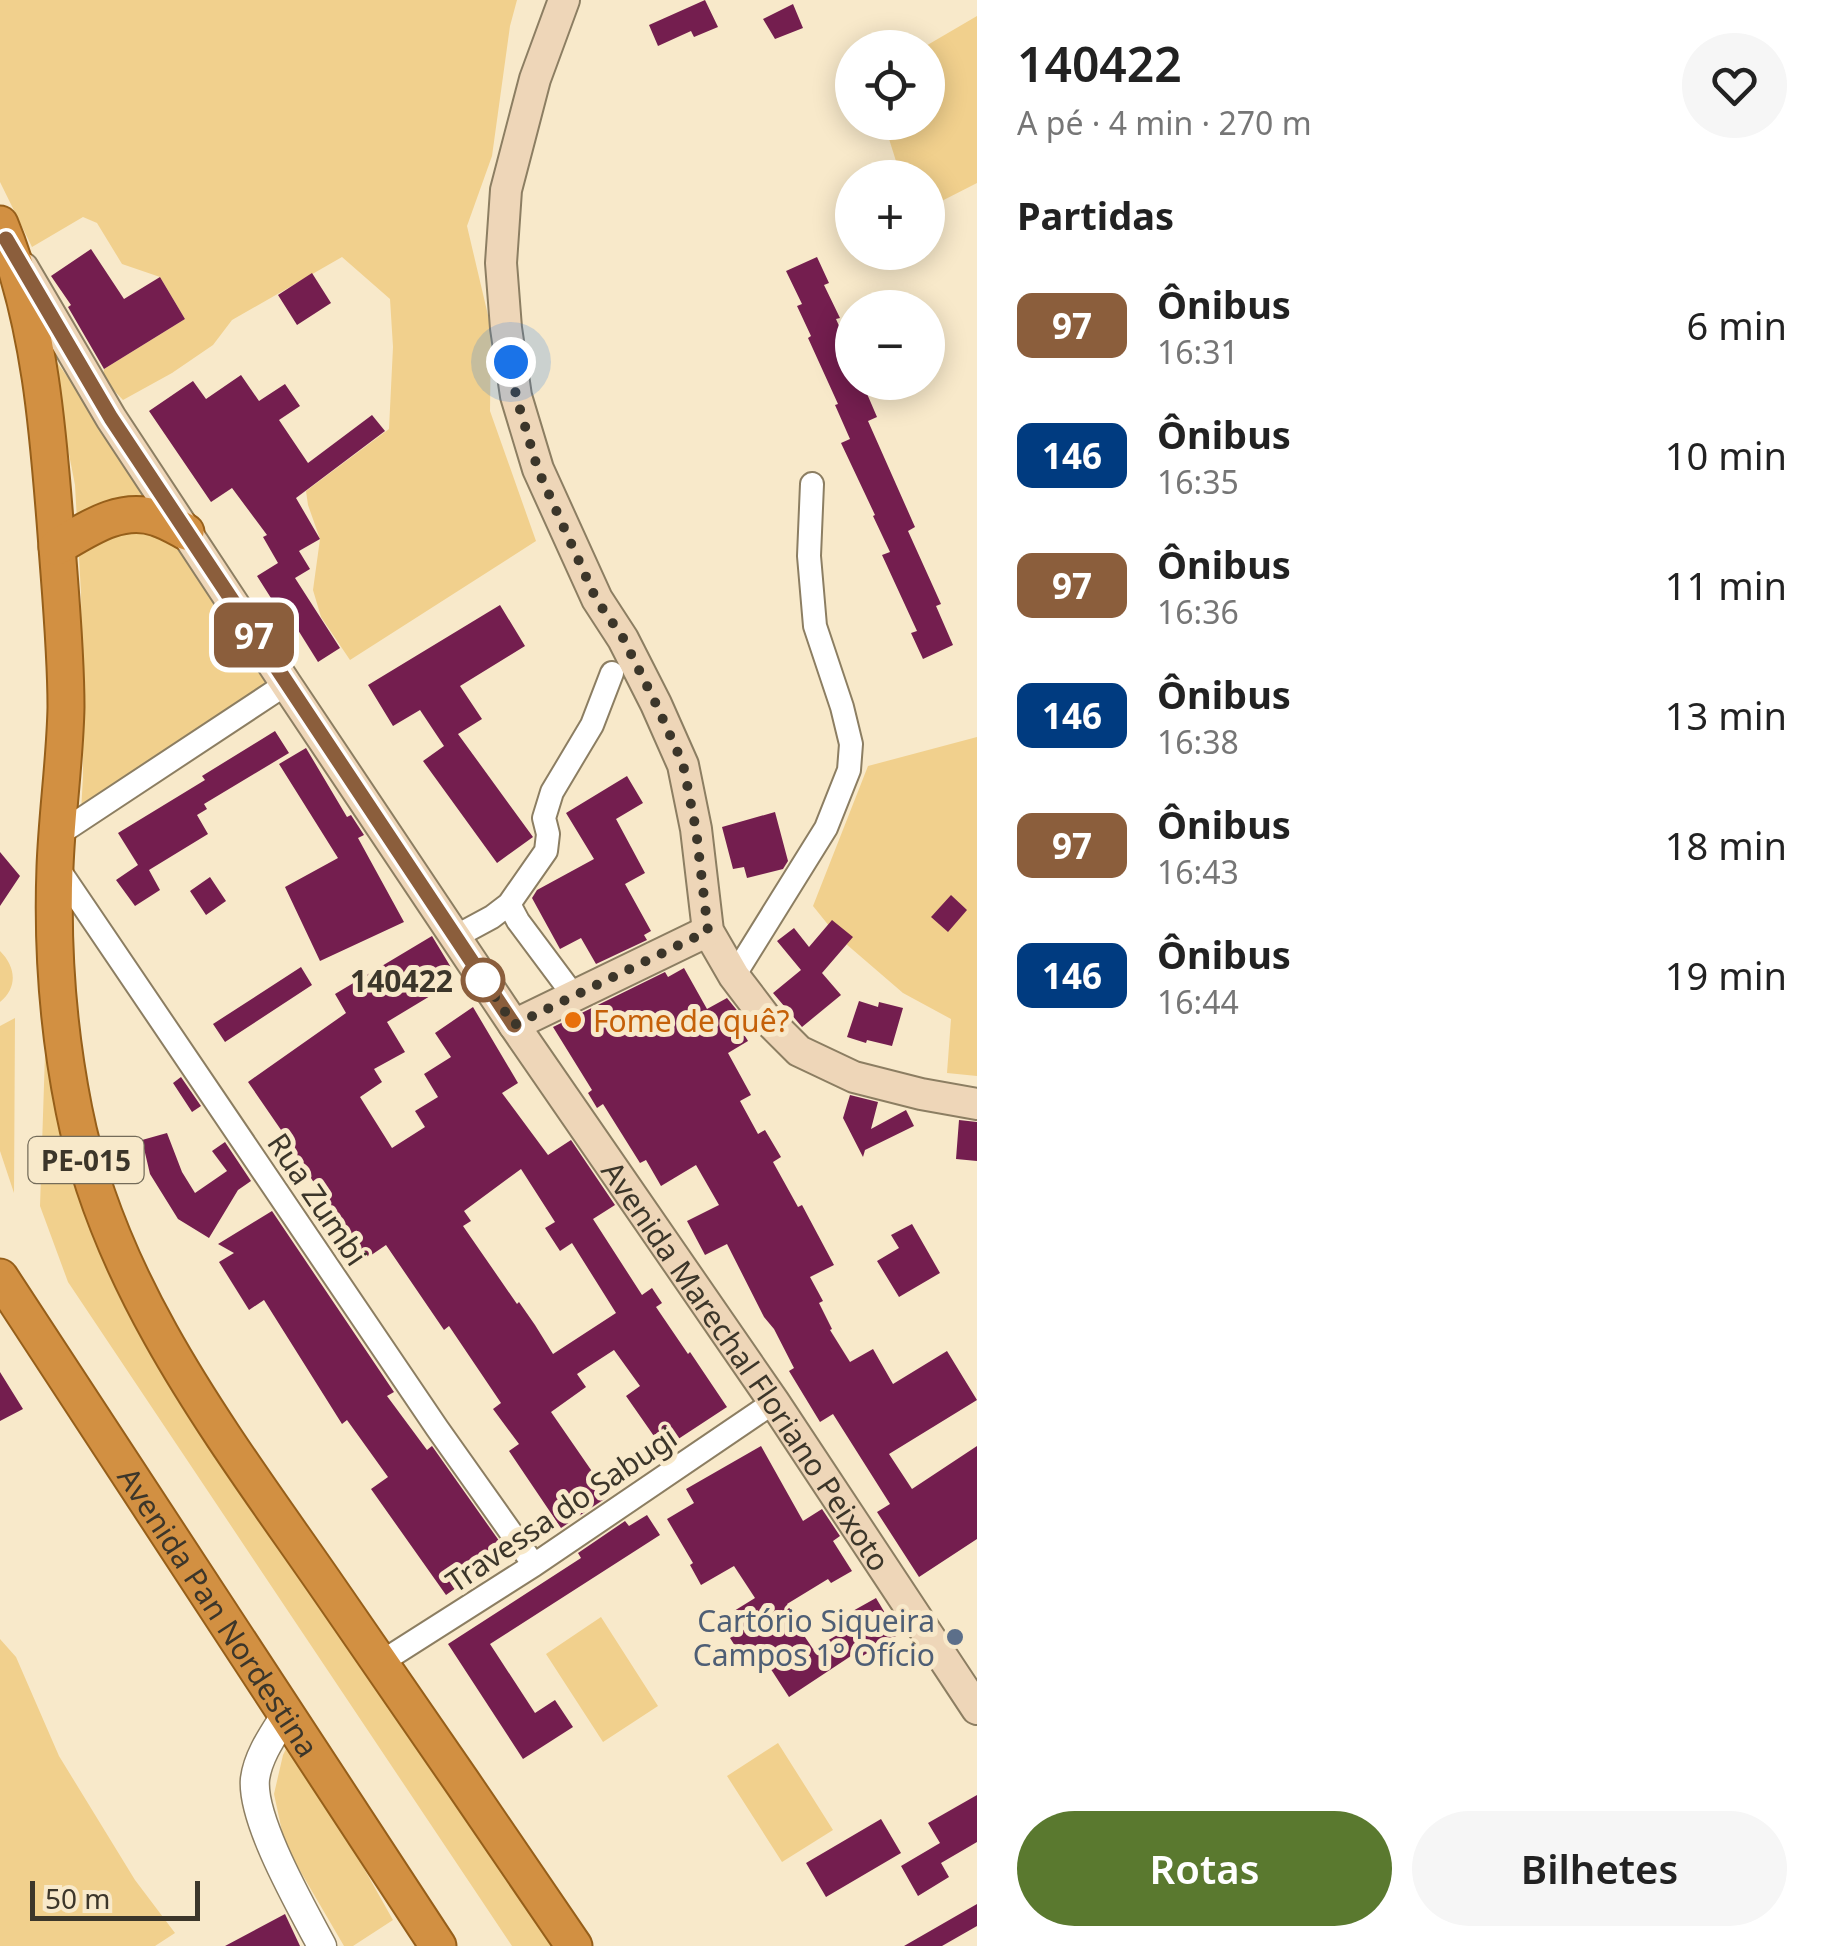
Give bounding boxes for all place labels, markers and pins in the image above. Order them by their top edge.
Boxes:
marker: 140422 [462,959,504,1001]
place label: 140422 [350,960,453,1001]
place label: Fome de quê? [593,1000,790,1041]
marker: Fome de quê? [562,1009,584,1031]
place label: Cartório Siqueira Campos 1° Ofício [693,1600,935,1675]
marker: Cartório Siqueira Campos 1° Ofício [944,1626,966,1648]

